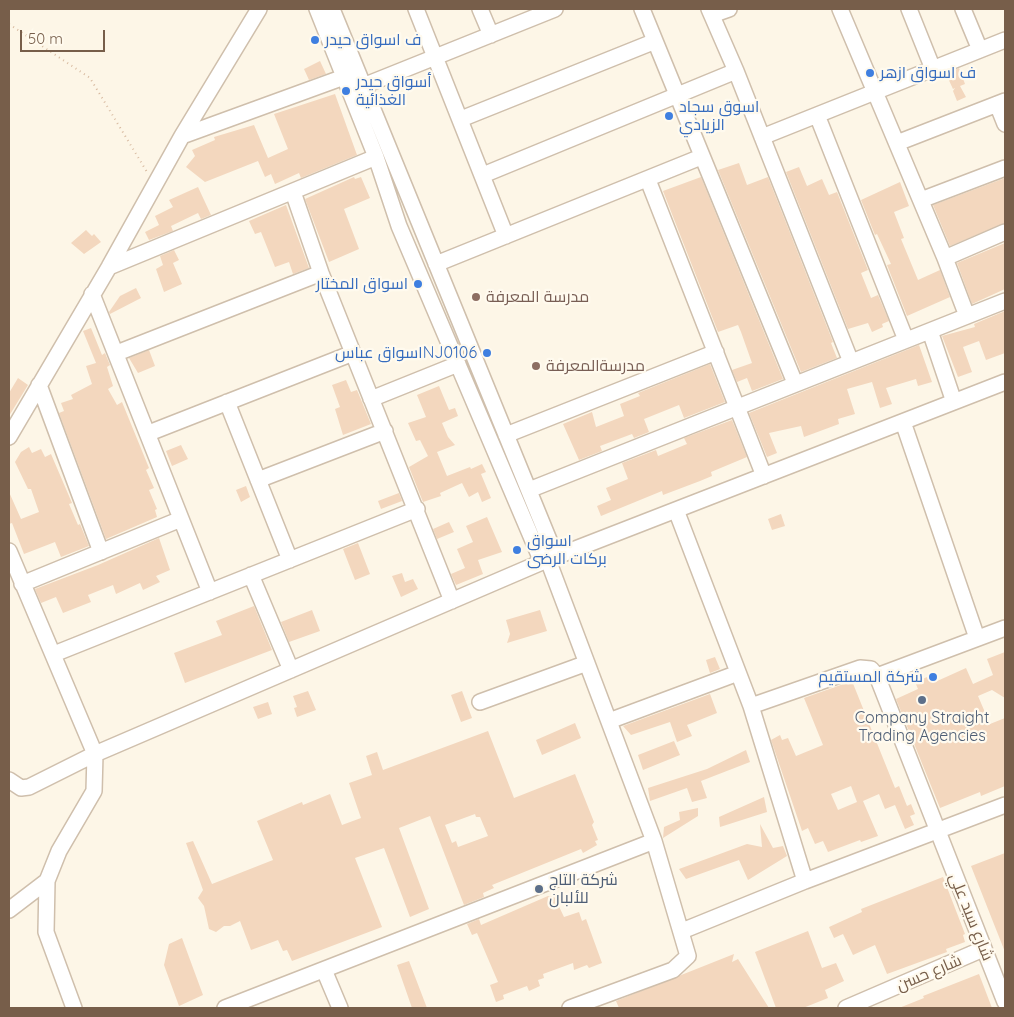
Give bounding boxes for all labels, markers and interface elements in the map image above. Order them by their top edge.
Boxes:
scale bar [22,20,108,52]
text: 50 m [28,29,63,48]
place label: ف اسواق حيدر [325,30,422,50]
marker: ف اسواق حيدر [309,34,321,46]
place label: ف اسواق ازهر [880,63,976,83]
marker: ف اسواق ازهر [864,67,876,79]
place label: أسواق حيدر الغذائية [356,72,432,110]
marker: أسواق حيدر الغذائية [340,85,352,97]
place label: اسوق سجاد الزيادي [679,97,759,135]
marker: اسوق سجاد الزيادي [663,110,675,122]
place label: اسواق المختار [316,274,408,294]
marker: اسواق المختار [412,278,424,290]
place label: مدرسة المعرفة [486,287,589,307]
marker: مدرسة المعرفة [470,291,482,303]
place label: اسواق عباسNJ0106 [335,343,477,363]
marker: اسواق عباسNJ0106 [481,347,493,359]
place label: مدرسةالمعرفة [546,356,645,376]
marker: مدرسةالمعرفة [530,360,542,372]
place label: اسواق بركات الرضى [527,531,607,569]
marker: اسواق بركات الرضى [511,544,523,556]
place label: شركة المستقيم [818,667,923,687]
marker: شركة المستقيم [927,671,939,683]
marker: Company Straight Trading Agencies [916,694,928,706]
place label: Company Straight Trading Agencies [855,708,989,746]
place label: شركة التاج للألبان [549,870,618,908]
street label: شارع سيد علي [945,871,997,963]
marker: شركة التاج للألبان [533,883,545,895]
street label: شارع حسن [894,951,964,995]

